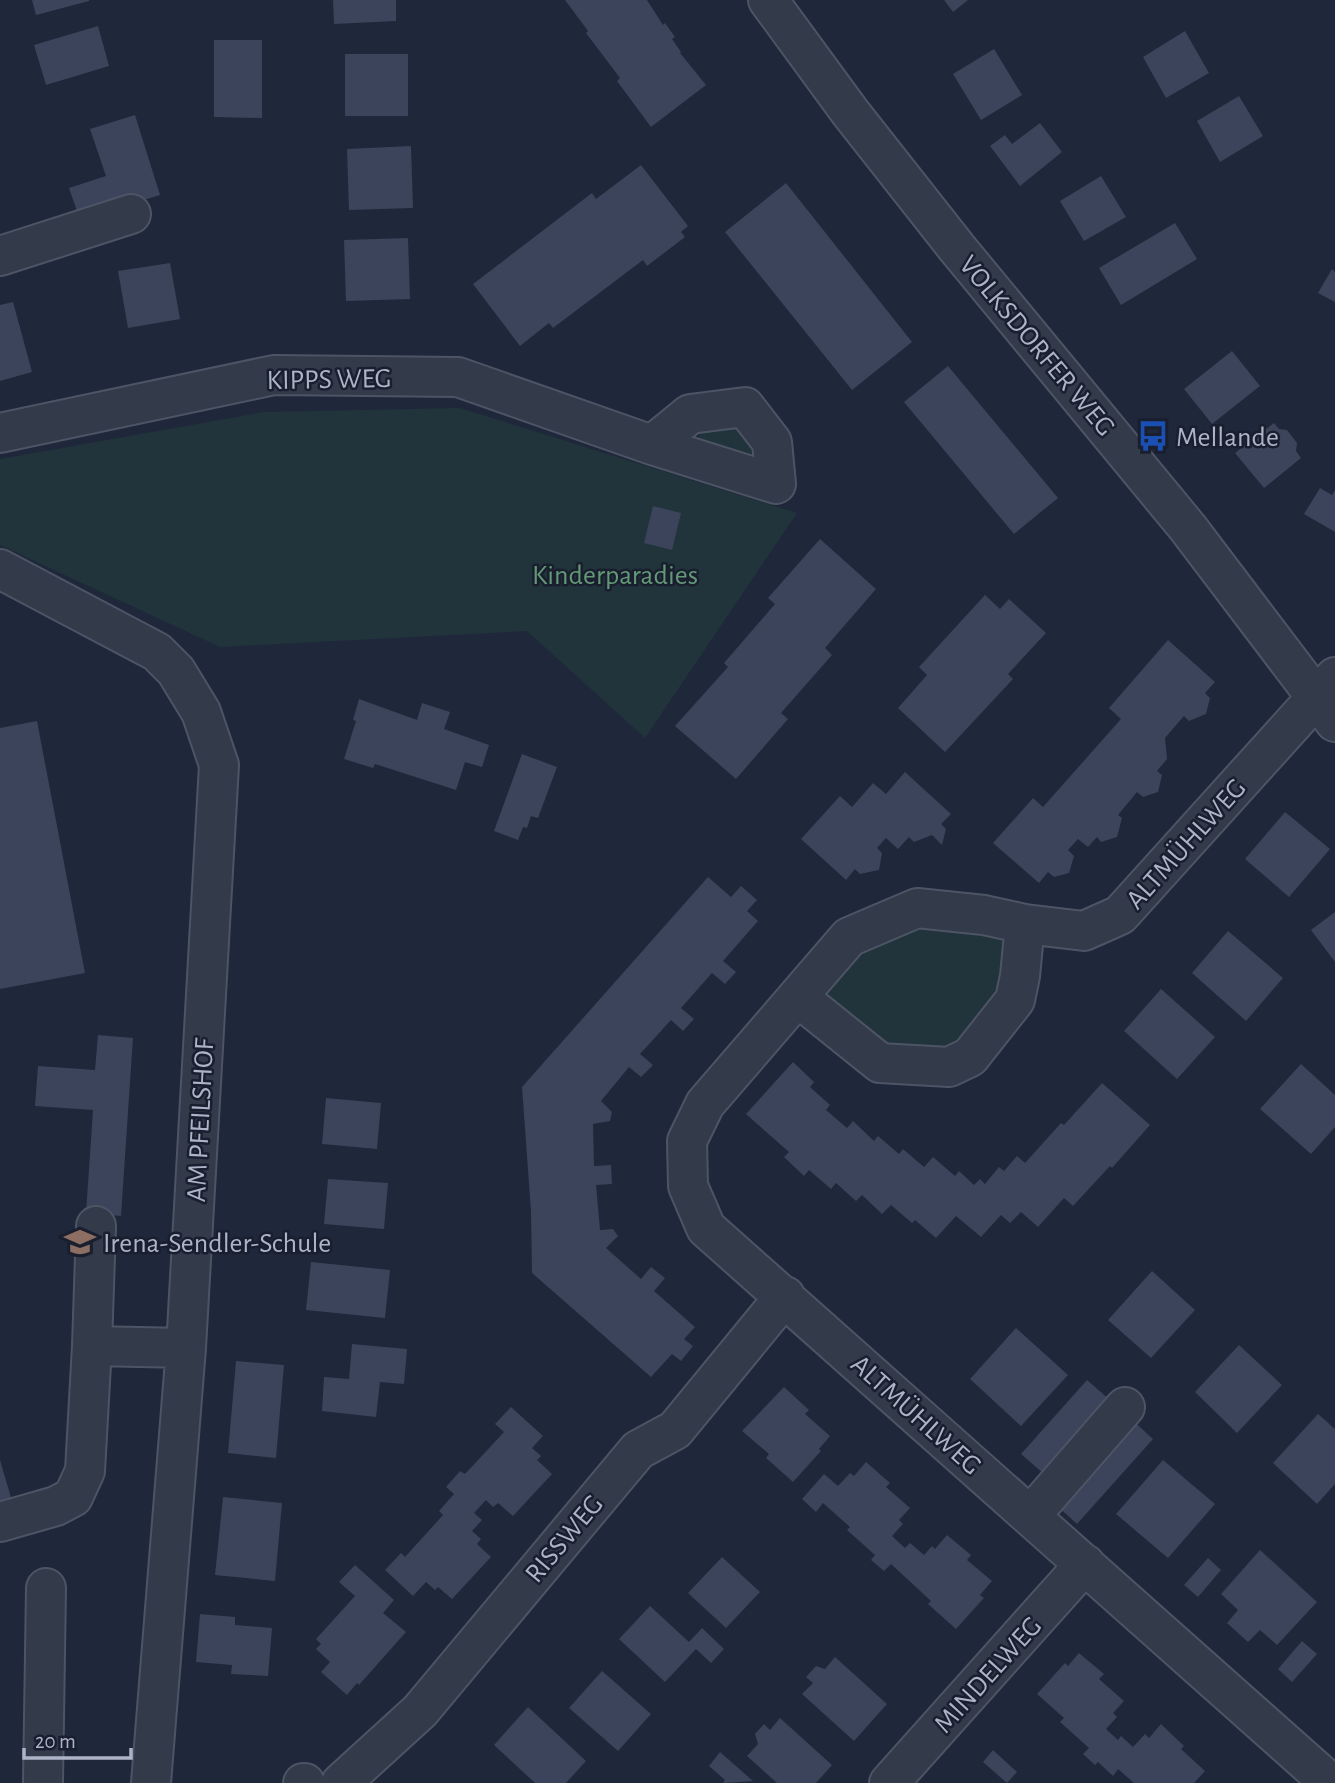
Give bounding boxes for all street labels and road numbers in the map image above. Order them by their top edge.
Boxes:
street label: VOLKSDORFER WEG [953,251,1120,442]
street label: KIPPS WEG [266,365,392,395]
street label: ALTMÜHLWEG [1120,773,1252,915]
street label: AM PFEILSHOF [183,1037,219,1203]
street label: ALTMÜHLWEG [845,1349,987,1481]
street label: RISSWEG [520,1490,609,1588]
street label: MINDELWEG [929,1612,1048,1739]

